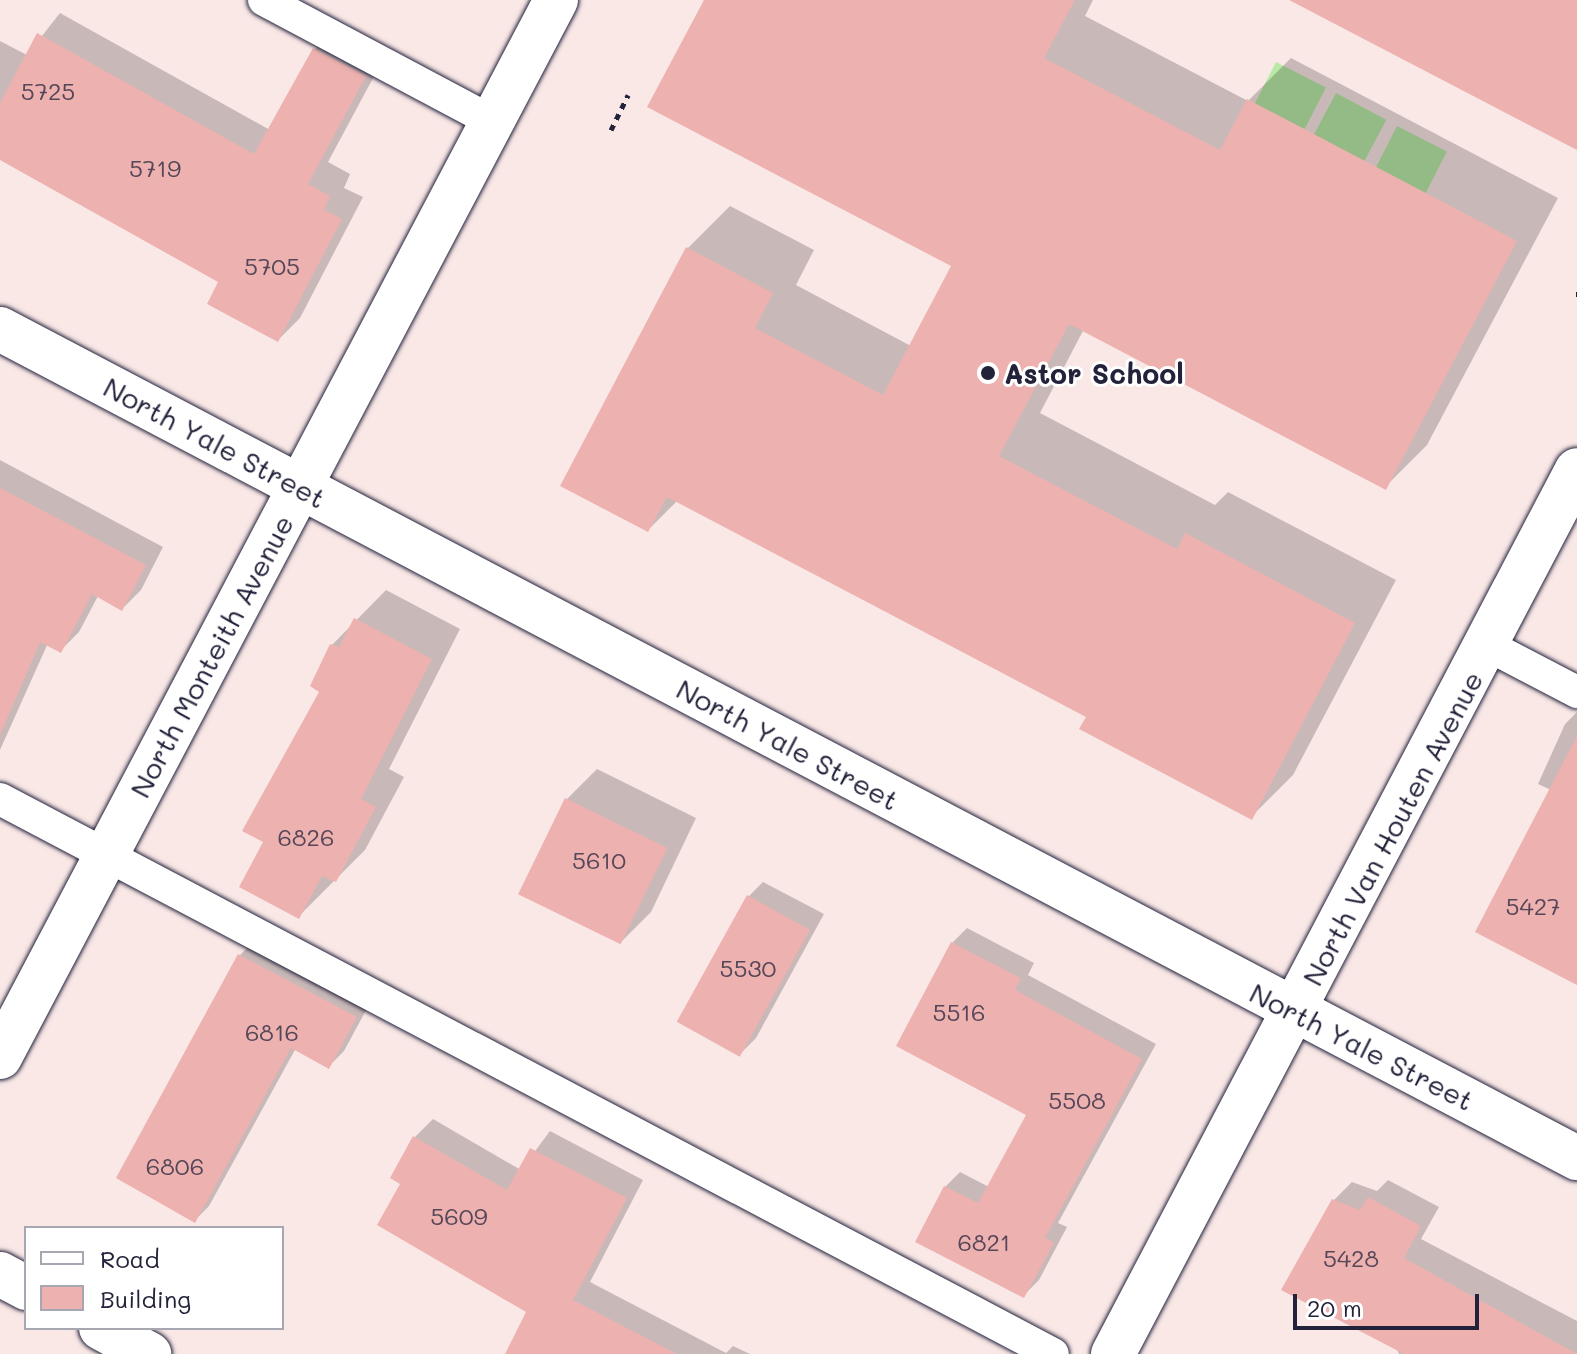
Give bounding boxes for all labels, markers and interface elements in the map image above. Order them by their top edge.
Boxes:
house number: 5725 [21,77,75,105]
house number: 5719 [129,154,181,182]
house number: 5705 [244,252,300,280]
place label: Astor School [1004,356,1184,390]
marker: Astor School [979,364,997,382]
street label: North Yale Street [98,369,332,515]
street label: North Monteith Avenue [122,509,300,803]
street label: North Van Houten Avenue [1295,665,1489,991]
street label: North Yale Street [671,671,905,817]
house number: 6826 [278,823,334,851]
house number: 5610 [572,846,626,874]
house number: 5427 [1506,892,1560,920]
house number: 5530 [720,954,776,982]
street label: North Yale Street [1245,975,1479,1117]
house number: 5516 [932,998,986,1026]
house number: 6816 [245,1018,299,1046]
house number: 5508 [1048,1086,1106,1114]
house number: 6806 [146,1152,204,1180]
house number: 5609 [430,1202,488,1230]
legend [24,1226,284,1330]
house number: 6821 [957,1228,1011,1256]
text: Road [100,1243,160,1274]
house number: 5428 [1323,1244,1379,1272]
scale bar [1297,1278,1483,1328]
text: Building [100,1283,191,1314]
text: 20 m [1307,1292,1362,1323]

